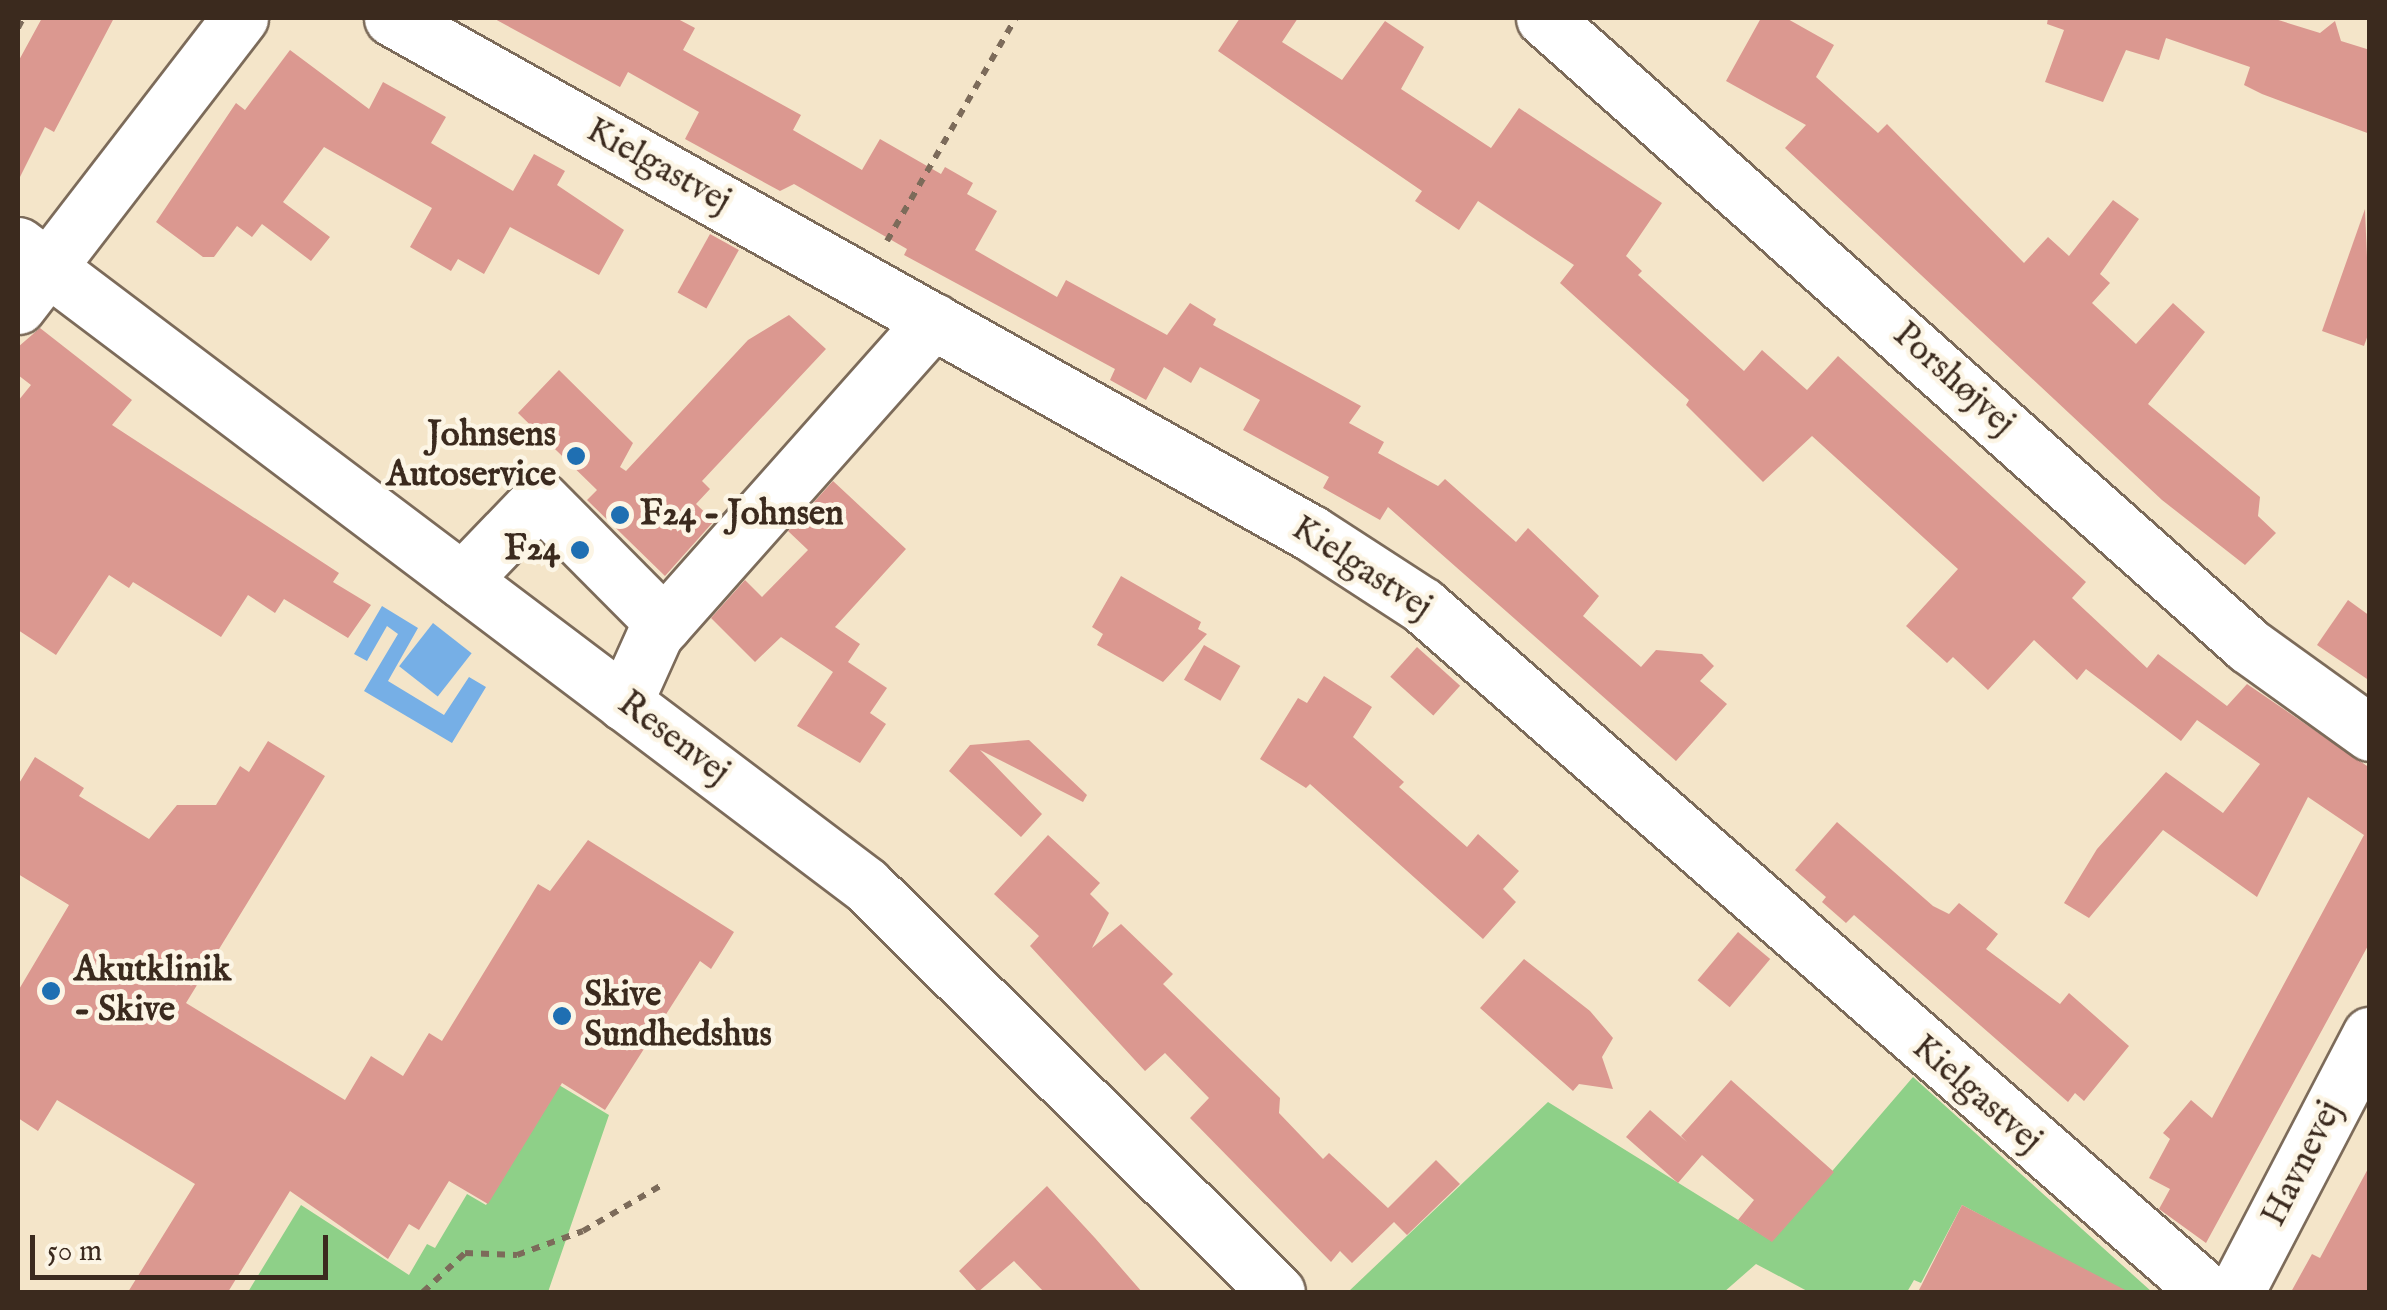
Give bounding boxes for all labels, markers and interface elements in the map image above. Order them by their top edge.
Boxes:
street label: Kielgastvej [579,110,737,224]
street label: Porshøjvej [1884,315,2022,445]
place label: Johnsens Autoservice [386,415,556,497]
marker: Johnsens Autoservice [565,445,587,467]
place label: F24 - Johnsen [640,494,844,536]
marker: F24 - Johnsen [609,504,631,526]
street label: Kielgastvej [1283,508,1439,630]
place label: F24 [504,529,560,571]
marker: F24 [569,539,591,561]
street label: Resenvej [609,683,737,795]
place label: Akutklinik - Skive [74,950,231,1032]
place label: Skive Sundhedshus [584,975,772,1057]
marker: Akutklinik - Skive [38,978,64,1004]
marker: Skive Sundhedshus [549,1003,575,1029]
street label: Kielgastvej [1902,1027,2050,1163]
street label: Havnevej [2254,1094,2352,1234]
scale bar [35,1215,332,1277]
text: 50 m [47,1233,102,1271]

